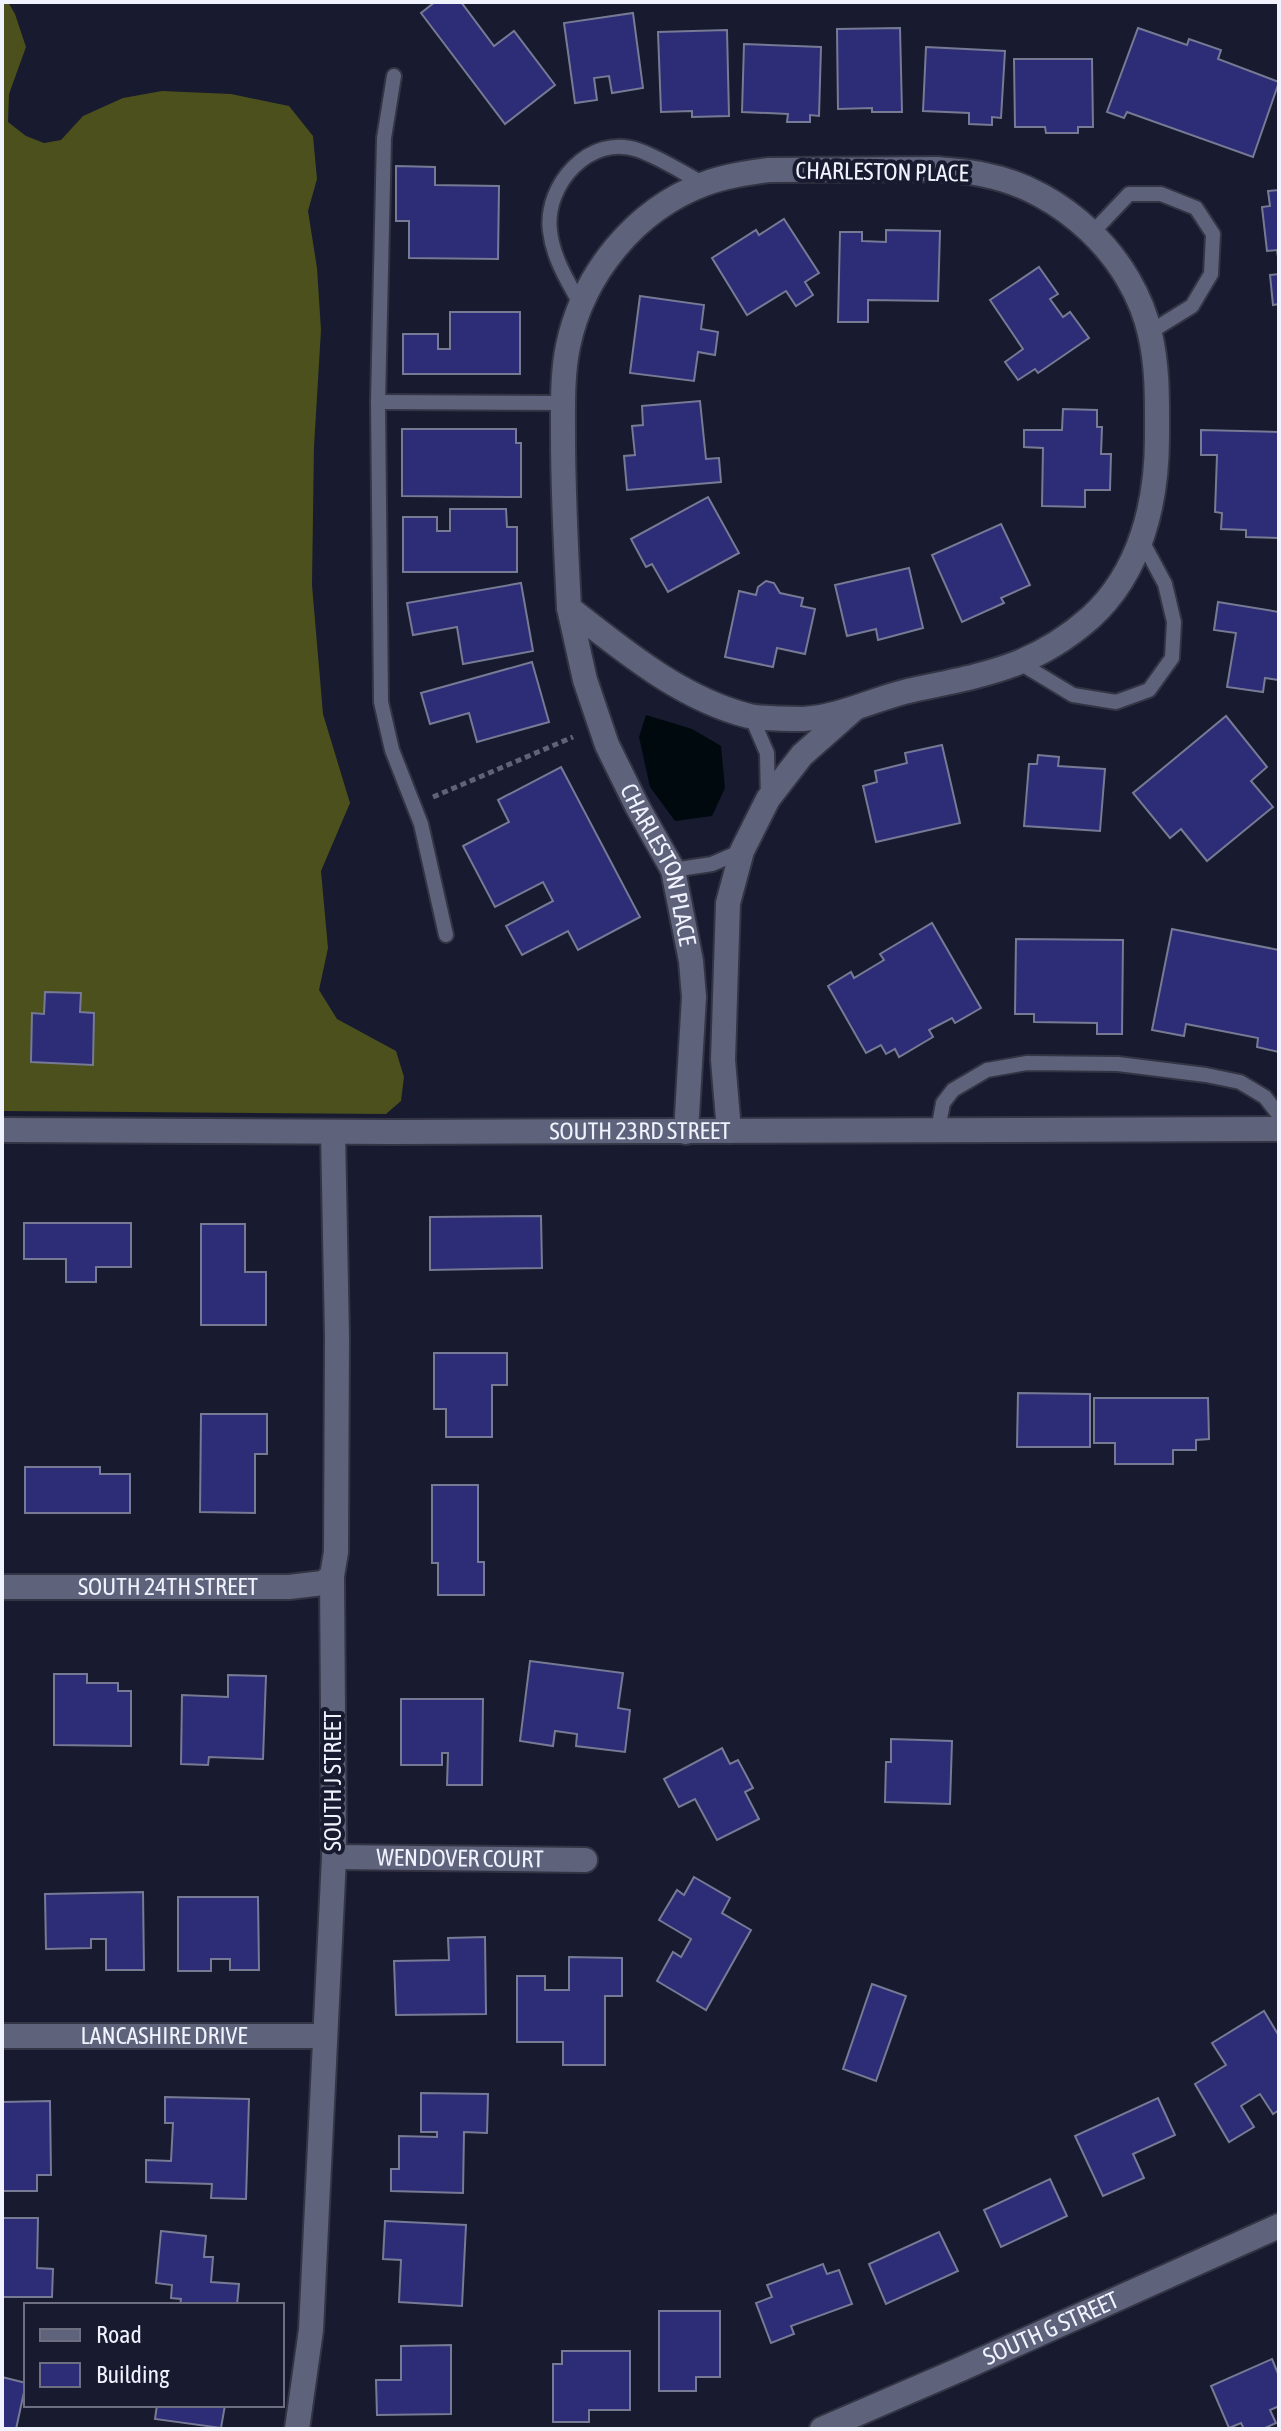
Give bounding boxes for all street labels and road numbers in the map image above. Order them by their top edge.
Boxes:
street label: CHARLESTON PLACE [795,156,969,187]
street label: CHARLESTON PLACE [615,779,702,948]
street label: SOUTH 23RD STREET [549,1117,731,1144]
street label: SOUTH 24TH STREET [78,1573,259,1600]
street label: SOUTH J STREET [319,1710,346,1851]
street label: WENDOVER COURT [376,1844,544,1873]
street label: LANCASHIRE DRIVE [80,2022,248,2049]
street label: SOUTH G STREET [979,2286,1123,2370]

